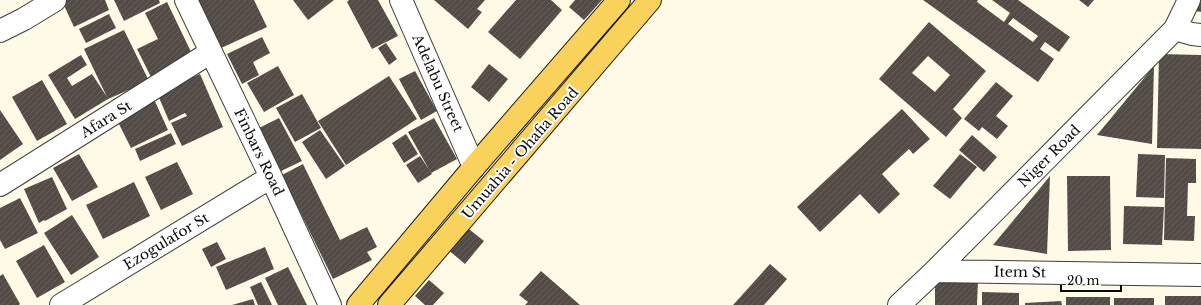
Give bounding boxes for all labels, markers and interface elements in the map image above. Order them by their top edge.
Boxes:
street label: Adelabu Street [408,30,468,135]
street label: Umuahia - Ohafia Road [458,83,583,223]
street label: Afara St [76,96,135,142]
street label: Finbars Road [230,105,288,199]
street label: Niger Road [1014,121,1084,191]
street label: Ezogulafor St [120,208,213,274]
street label: Item St [994,263,1047,281]
scale bar [1061,267,1121,293]
text: 20 m [1067,273,1099,288]

